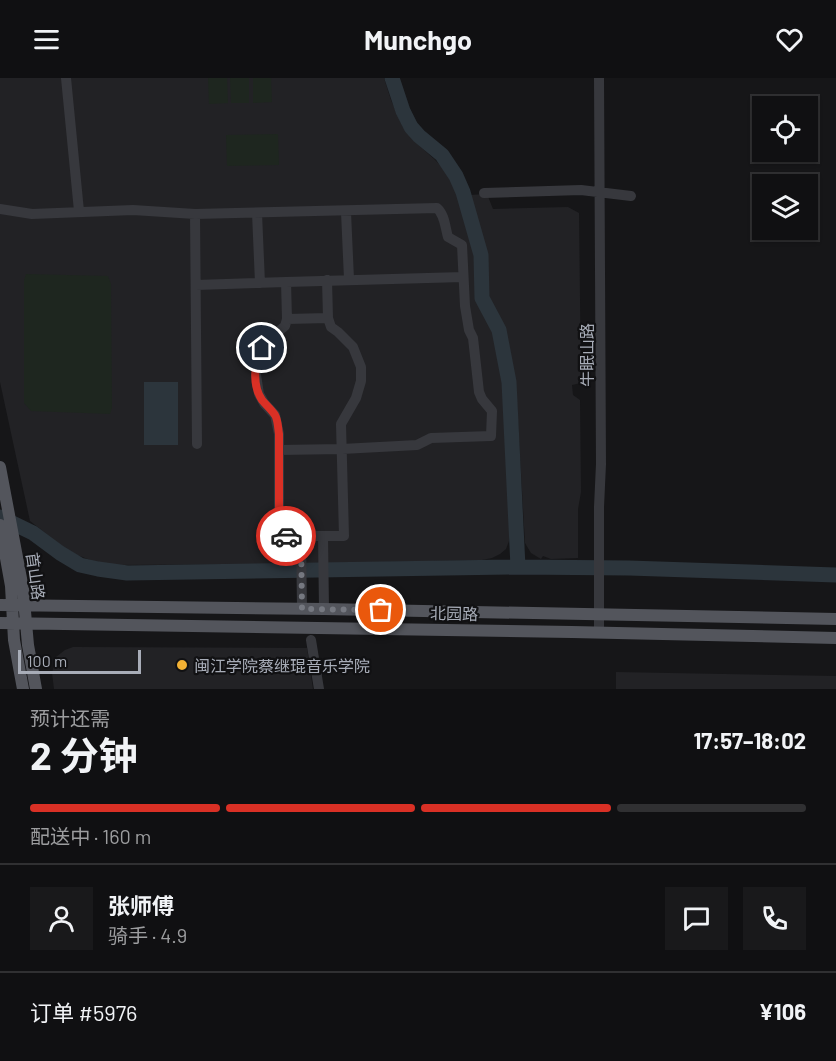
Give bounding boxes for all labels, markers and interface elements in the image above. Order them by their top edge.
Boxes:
icon: menu [30,23,63,56]
text: Munchgo [364,23,472,55]
icon: heart [773,23,806,56]
map controls [752,96,818,240]
button: locate [752,96,818,162]
button: layers [752,174,818,240]
pin [236,322,287,373]
street label: 牛眠山路 [577,323,596,387]
icon: home [245,331,278,364]
courier [256,506,316,566]
icon: car [270,520,303,553]
street label: 首山路 [23,551,49,601]
pin [355,584,406,635]
icon: bag [364,593,397,626]
street label: 北园路 [430,603,478,623]
scale bar [18,647,141,674]
text: 100 m [27,651,67,670]
place label: 闽江学院蔡继琨音乐学院 [194,656,370,675]
marker: 闽江学院蔡继琨音乐学院 [175,658,189,672]
text: 预计还需 [30,706,110,730]
text: 17:57–18:02 [693,727,806,753]
text: 2 分钟 [30,731,138,778]
text: 配送中 · 160 m [30,824,151,848]
button: person [30,887,93,950]
button: chat [665,887,728,950]
button: phone [743,887,806,950]
text: 张师傅 [108,892,174,918]
text: 骑手 · 4.9 [108,923,187,947]
text: ¥106 [759,998,806,1024]
text: 订单 #5976 [30,999,137,1025]

